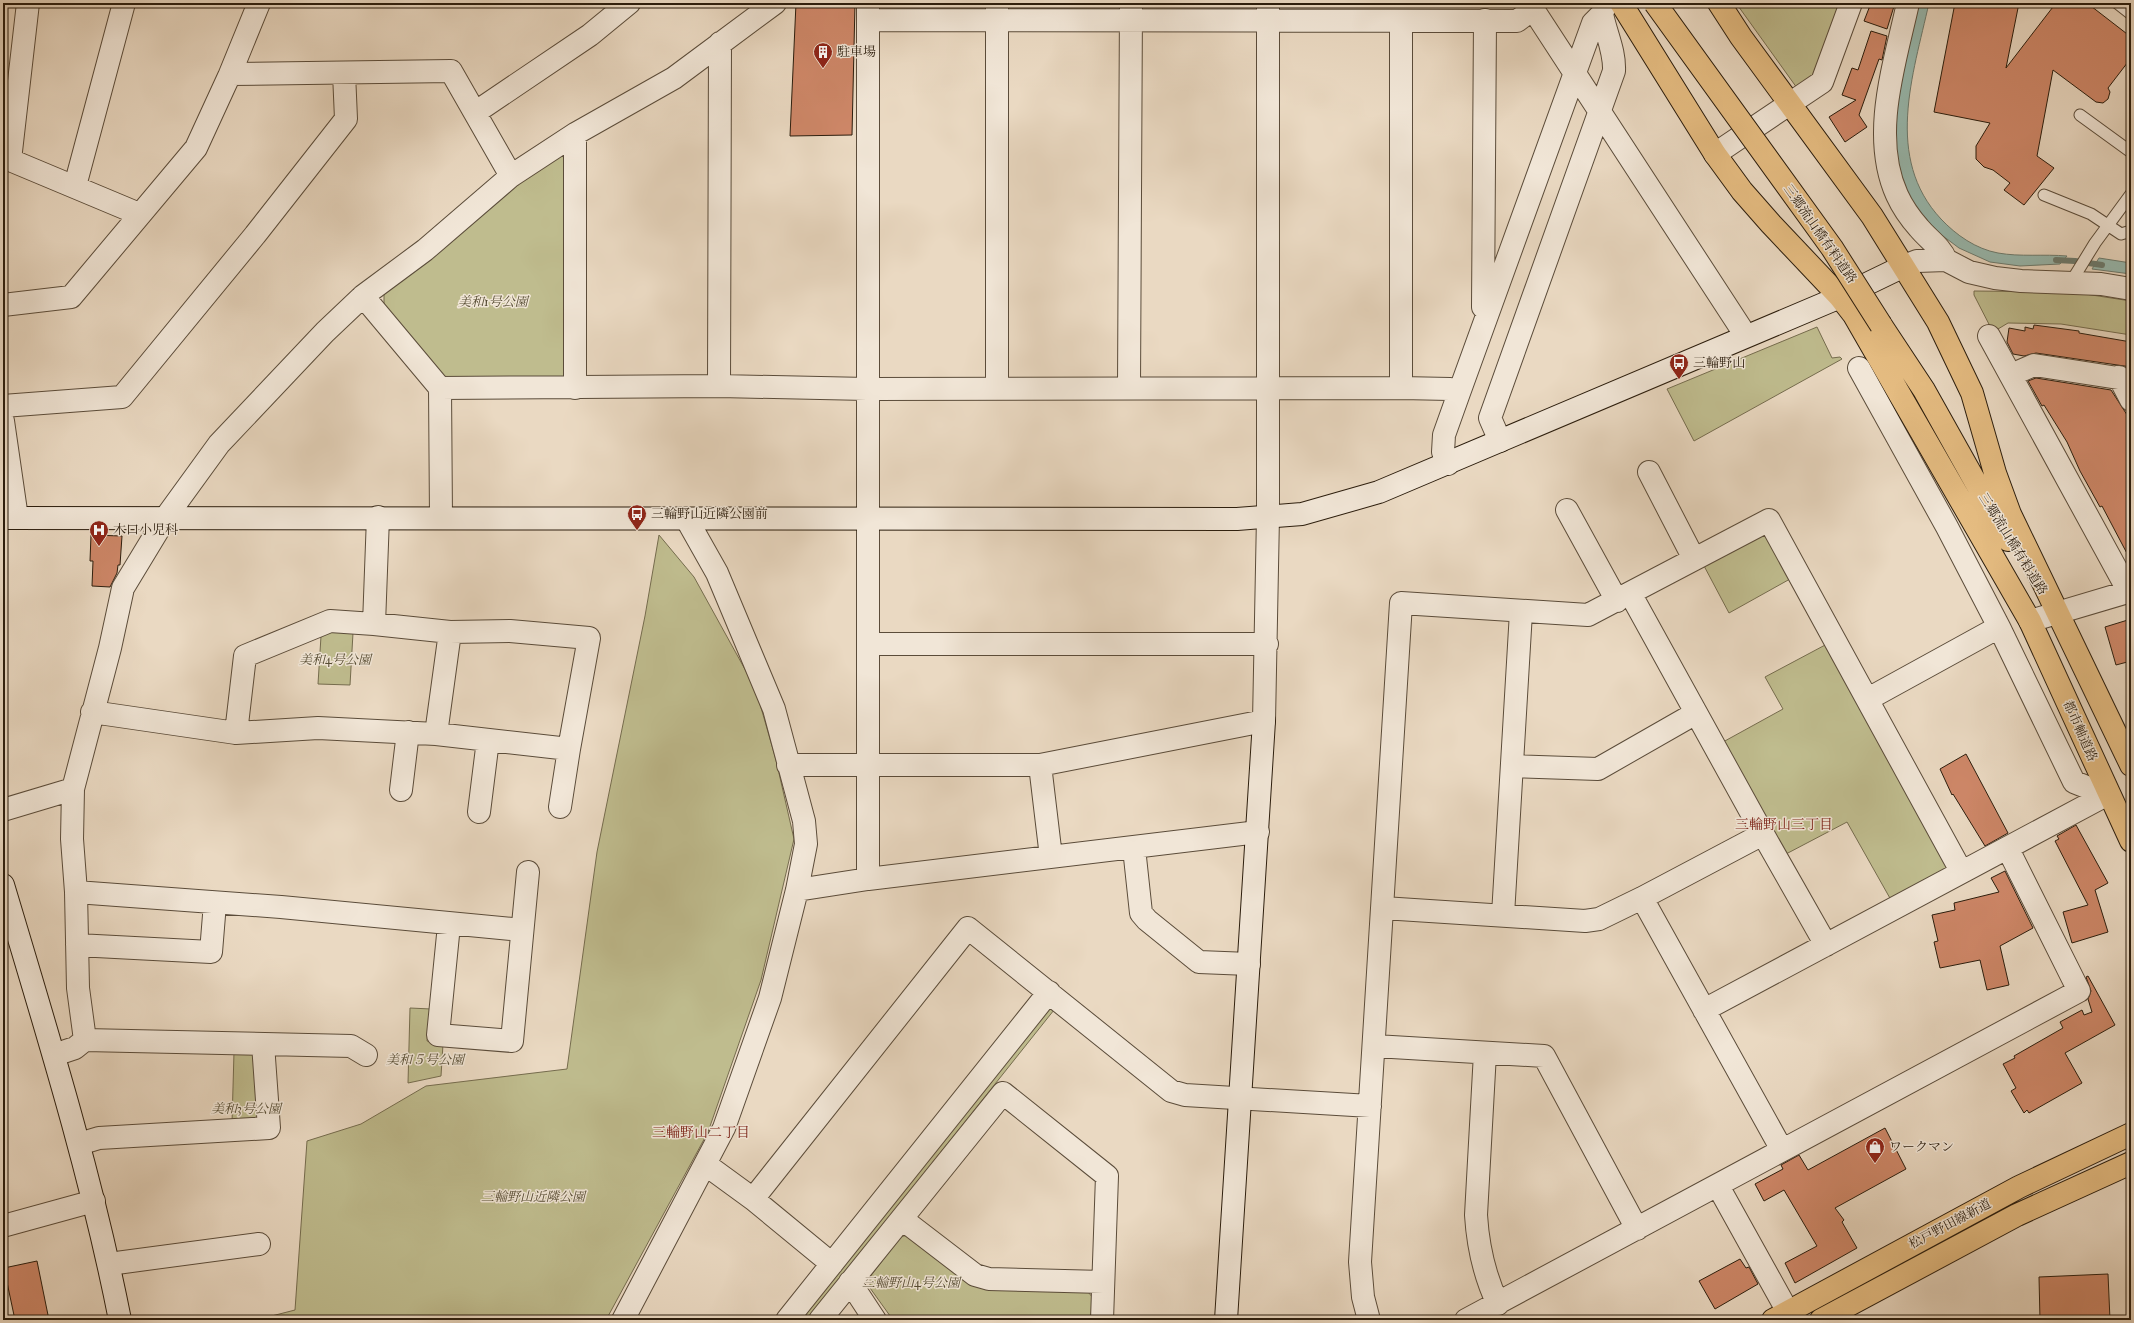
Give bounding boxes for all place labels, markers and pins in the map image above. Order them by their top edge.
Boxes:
building icon: 駐車場 [812,41,834,69]
place label: 駐車場 [837,44,876,60]
bus stop icon: 三輪野山 [1668,352,1690,380]
place label: 三輪野山 [1693,355,1745,371]
bus stop icon: 三輪野山近隣公園前 [626,503,648,531]
place label: 三輪野山近隣公園前 [651,506,768,522]
hospital icon: 木口小児科 [88,519,110,547]
place label: 木口小児科 [113,522,178,538]
shop icon: ワークマン [1864,1136,1886,1164]
place label: ワークマン [1889,1139,1954,1155]

